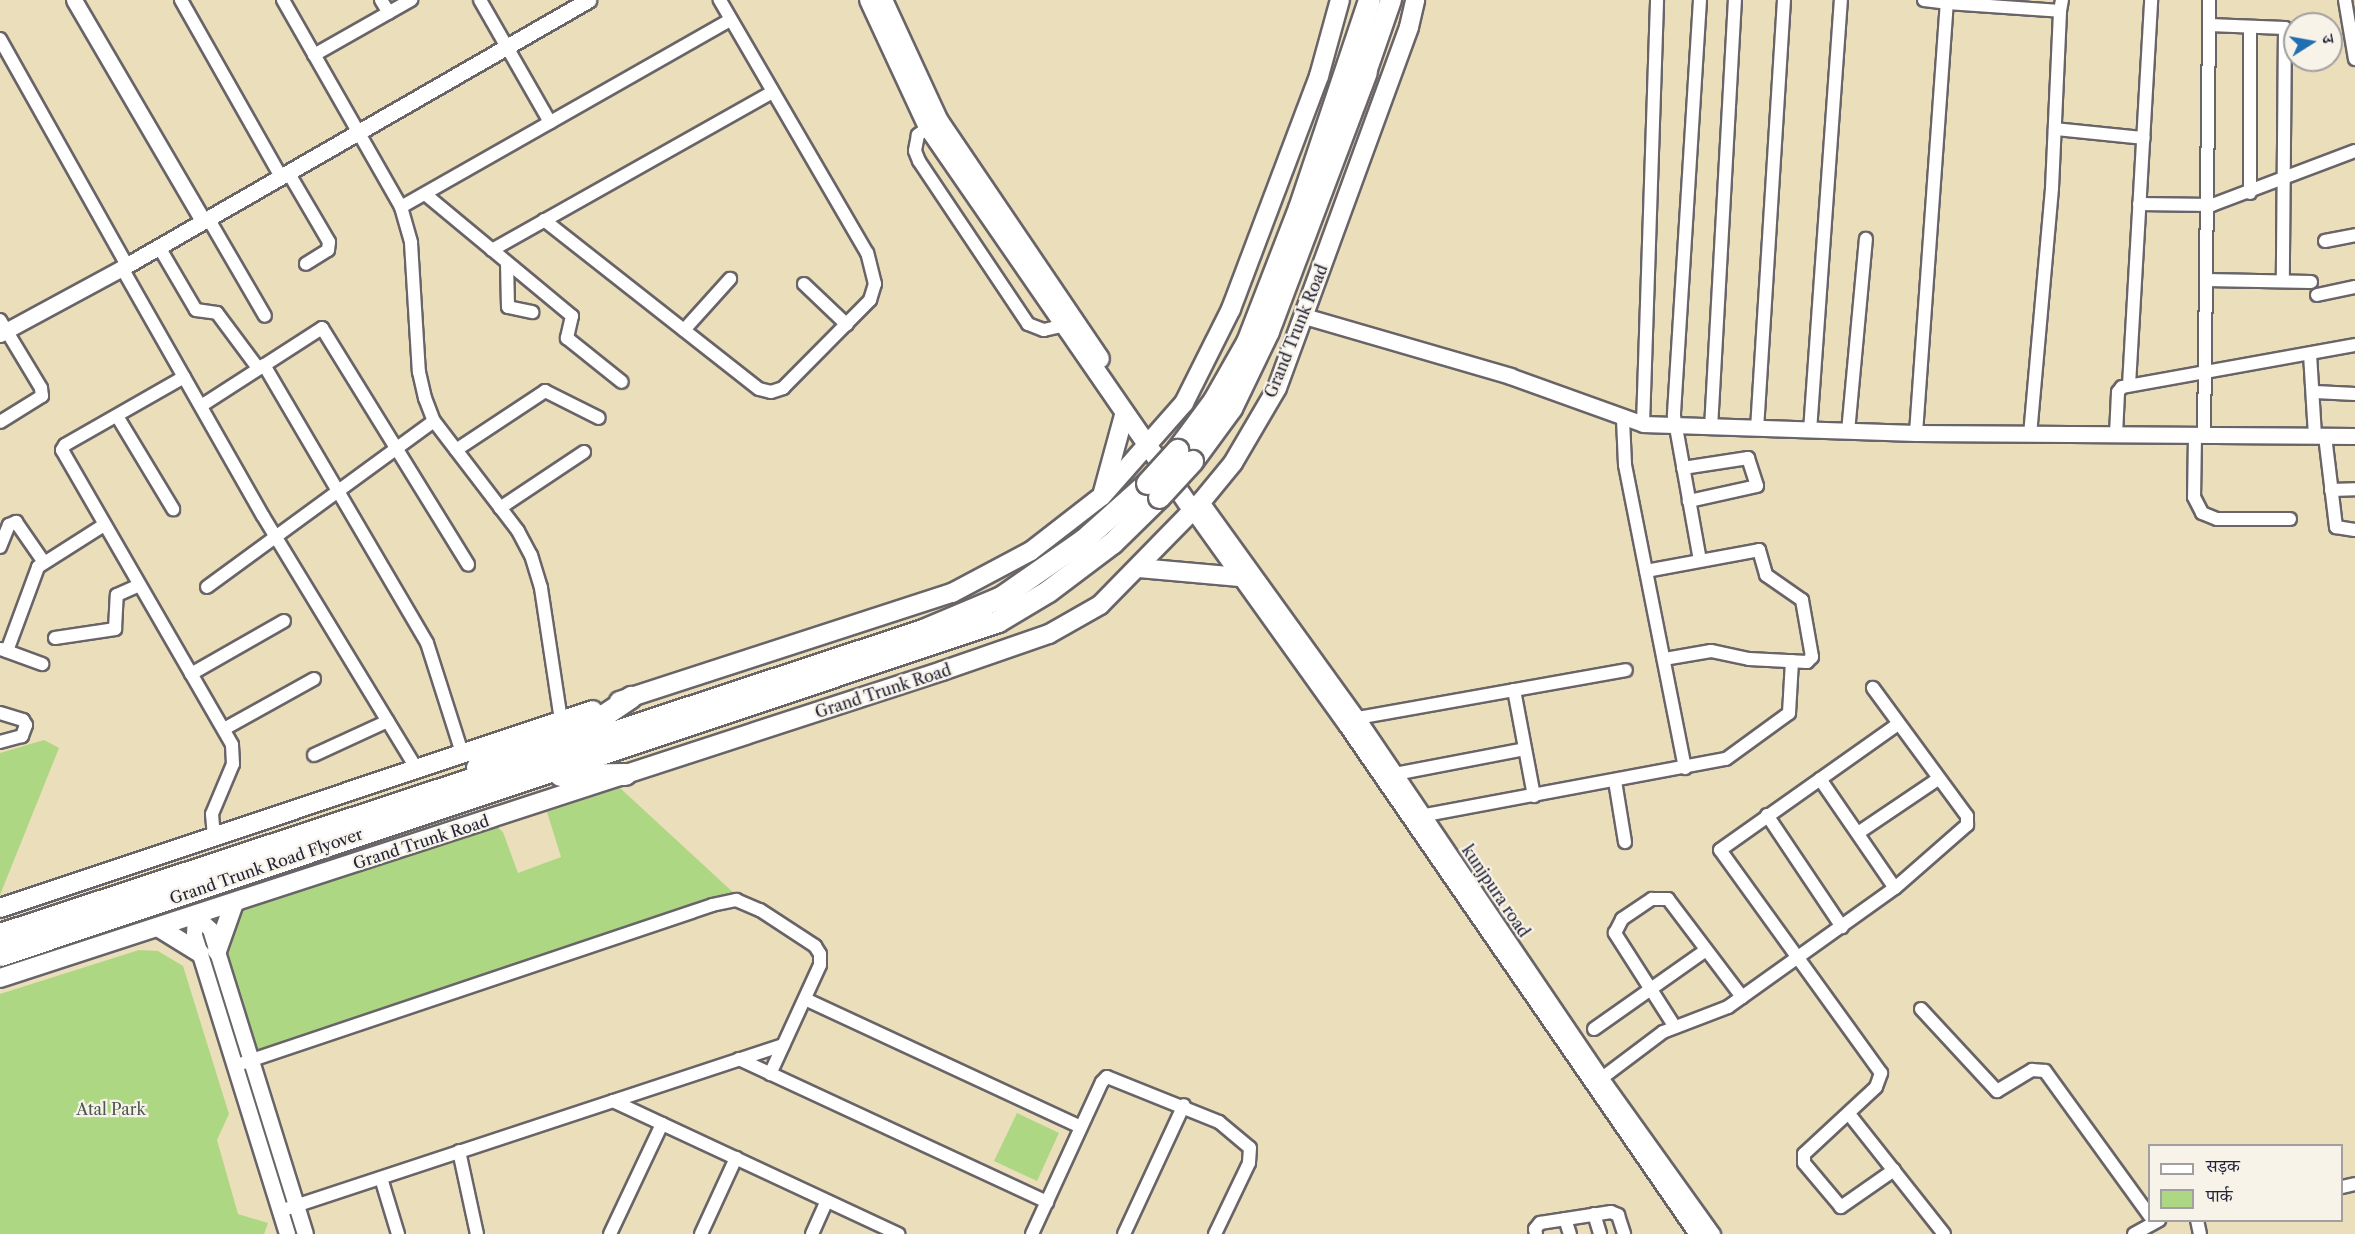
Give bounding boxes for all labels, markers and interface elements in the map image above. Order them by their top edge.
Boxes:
north arrow [2283,12,2343,72]
text: उ [2318,33,2339,45]
street label: Grand Trunk Road [1260,261,1332,401]
street label: Grand Trunk Road [812,660,954,722]
street label: Grand Trunk Road [350,811,492,873]
street label: Grand Trunk Road Flyover [167,824,365,908]
street label: kunjpura road [1458,841,1534,941]
park label: Atal Park [76,1099,146,1119]
legend [2148,1144,2343,1222]
text: सड़क [2206,1155,2240,1177]
text: पार्क [2206,1185,2233,1207]

